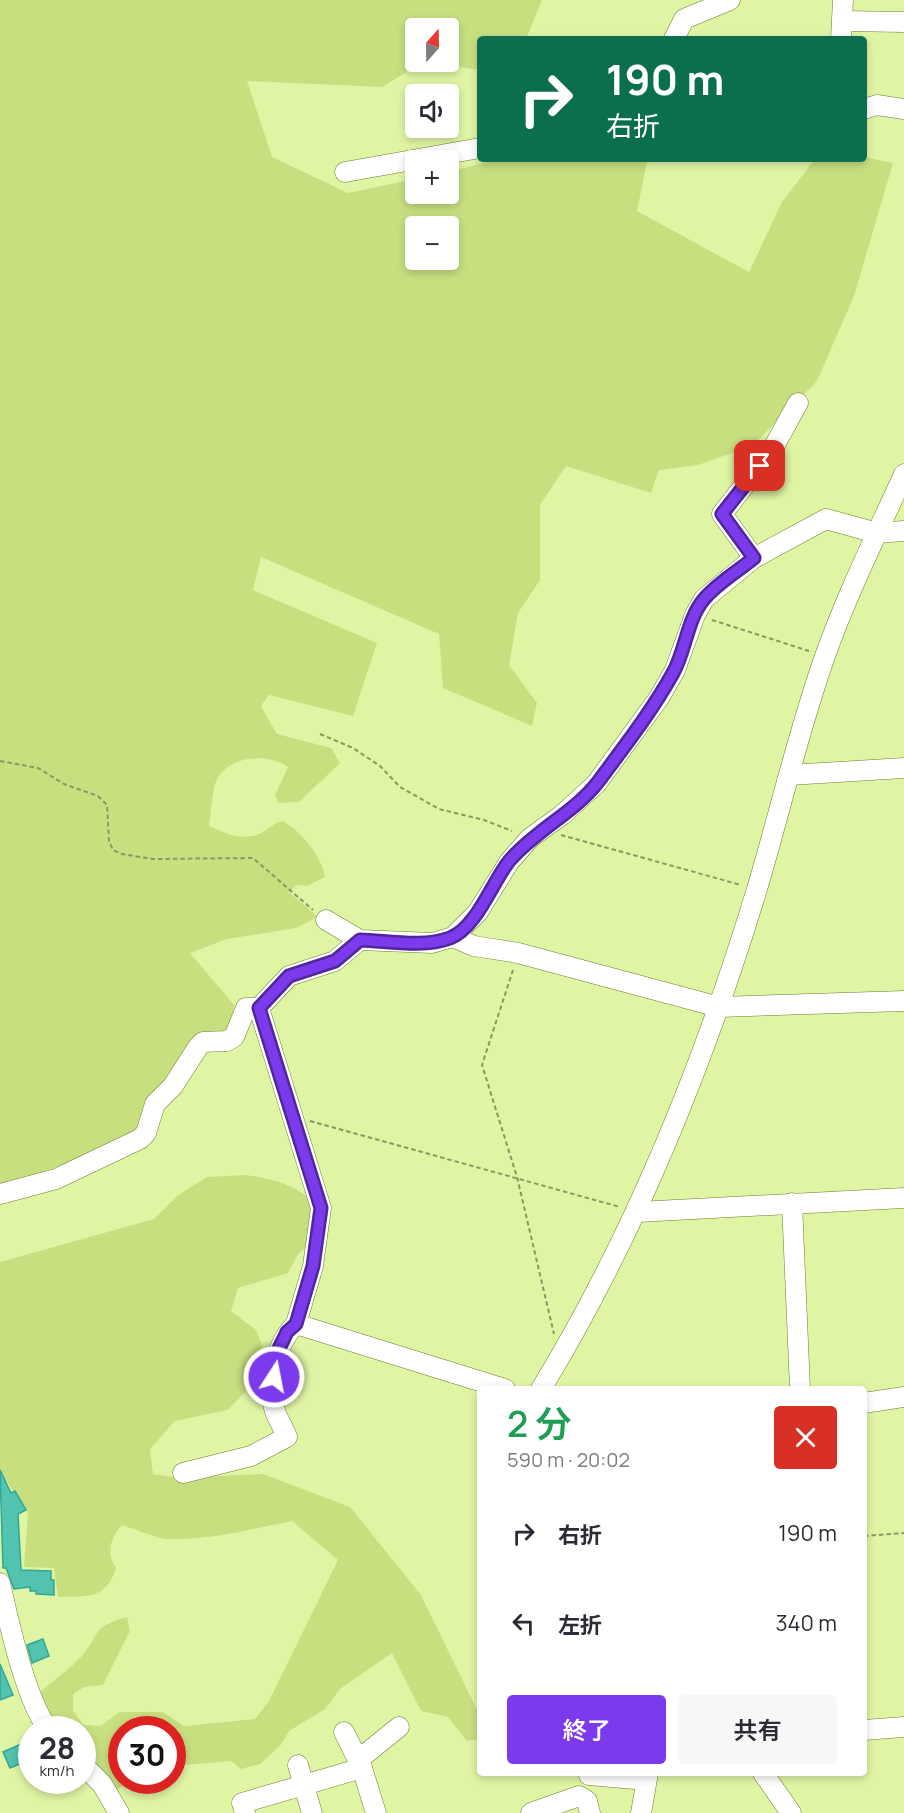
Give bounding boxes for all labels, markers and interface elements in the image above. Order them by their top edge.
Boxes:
north arrow [405,18,459,72]
map controls [405,18,459,270]
text: 190 m [606,50,724,108]
icon: right [507,60,585,138]
button: sound [405,84,459,138]
text: 右折 [606,107,660,144]
button: + [405,150,459,204]
button: − [405,216,459,270]
pin [734,440,785,491]
icon: arrive [743,449,776,482]
position arrow [242,1345,306,1409]
text: 2 分 [507,1399,571,1448]
button: close [774,1406,837,1469]
text: 590 m · 20:02 [507,1446,630,1473]
icon: right [507,1517,540,1550]
text: 190 m [778,1518,837,1548]
text: 右折 [558,1520,602,1550]
icon: left [507,1607,540,1640]
text: 340 m [775,1608,837,1638]
text: 左折 [558,1610,602,1640]
button: 終了 [507,1695,666,1764]
button: 共有 [678,1695,837,1764]
speed limit sign: 30 [108,1716,186,1794]
text: 28 [39,1727,75,1768]
text: km/h [40,1760,74,1781]

